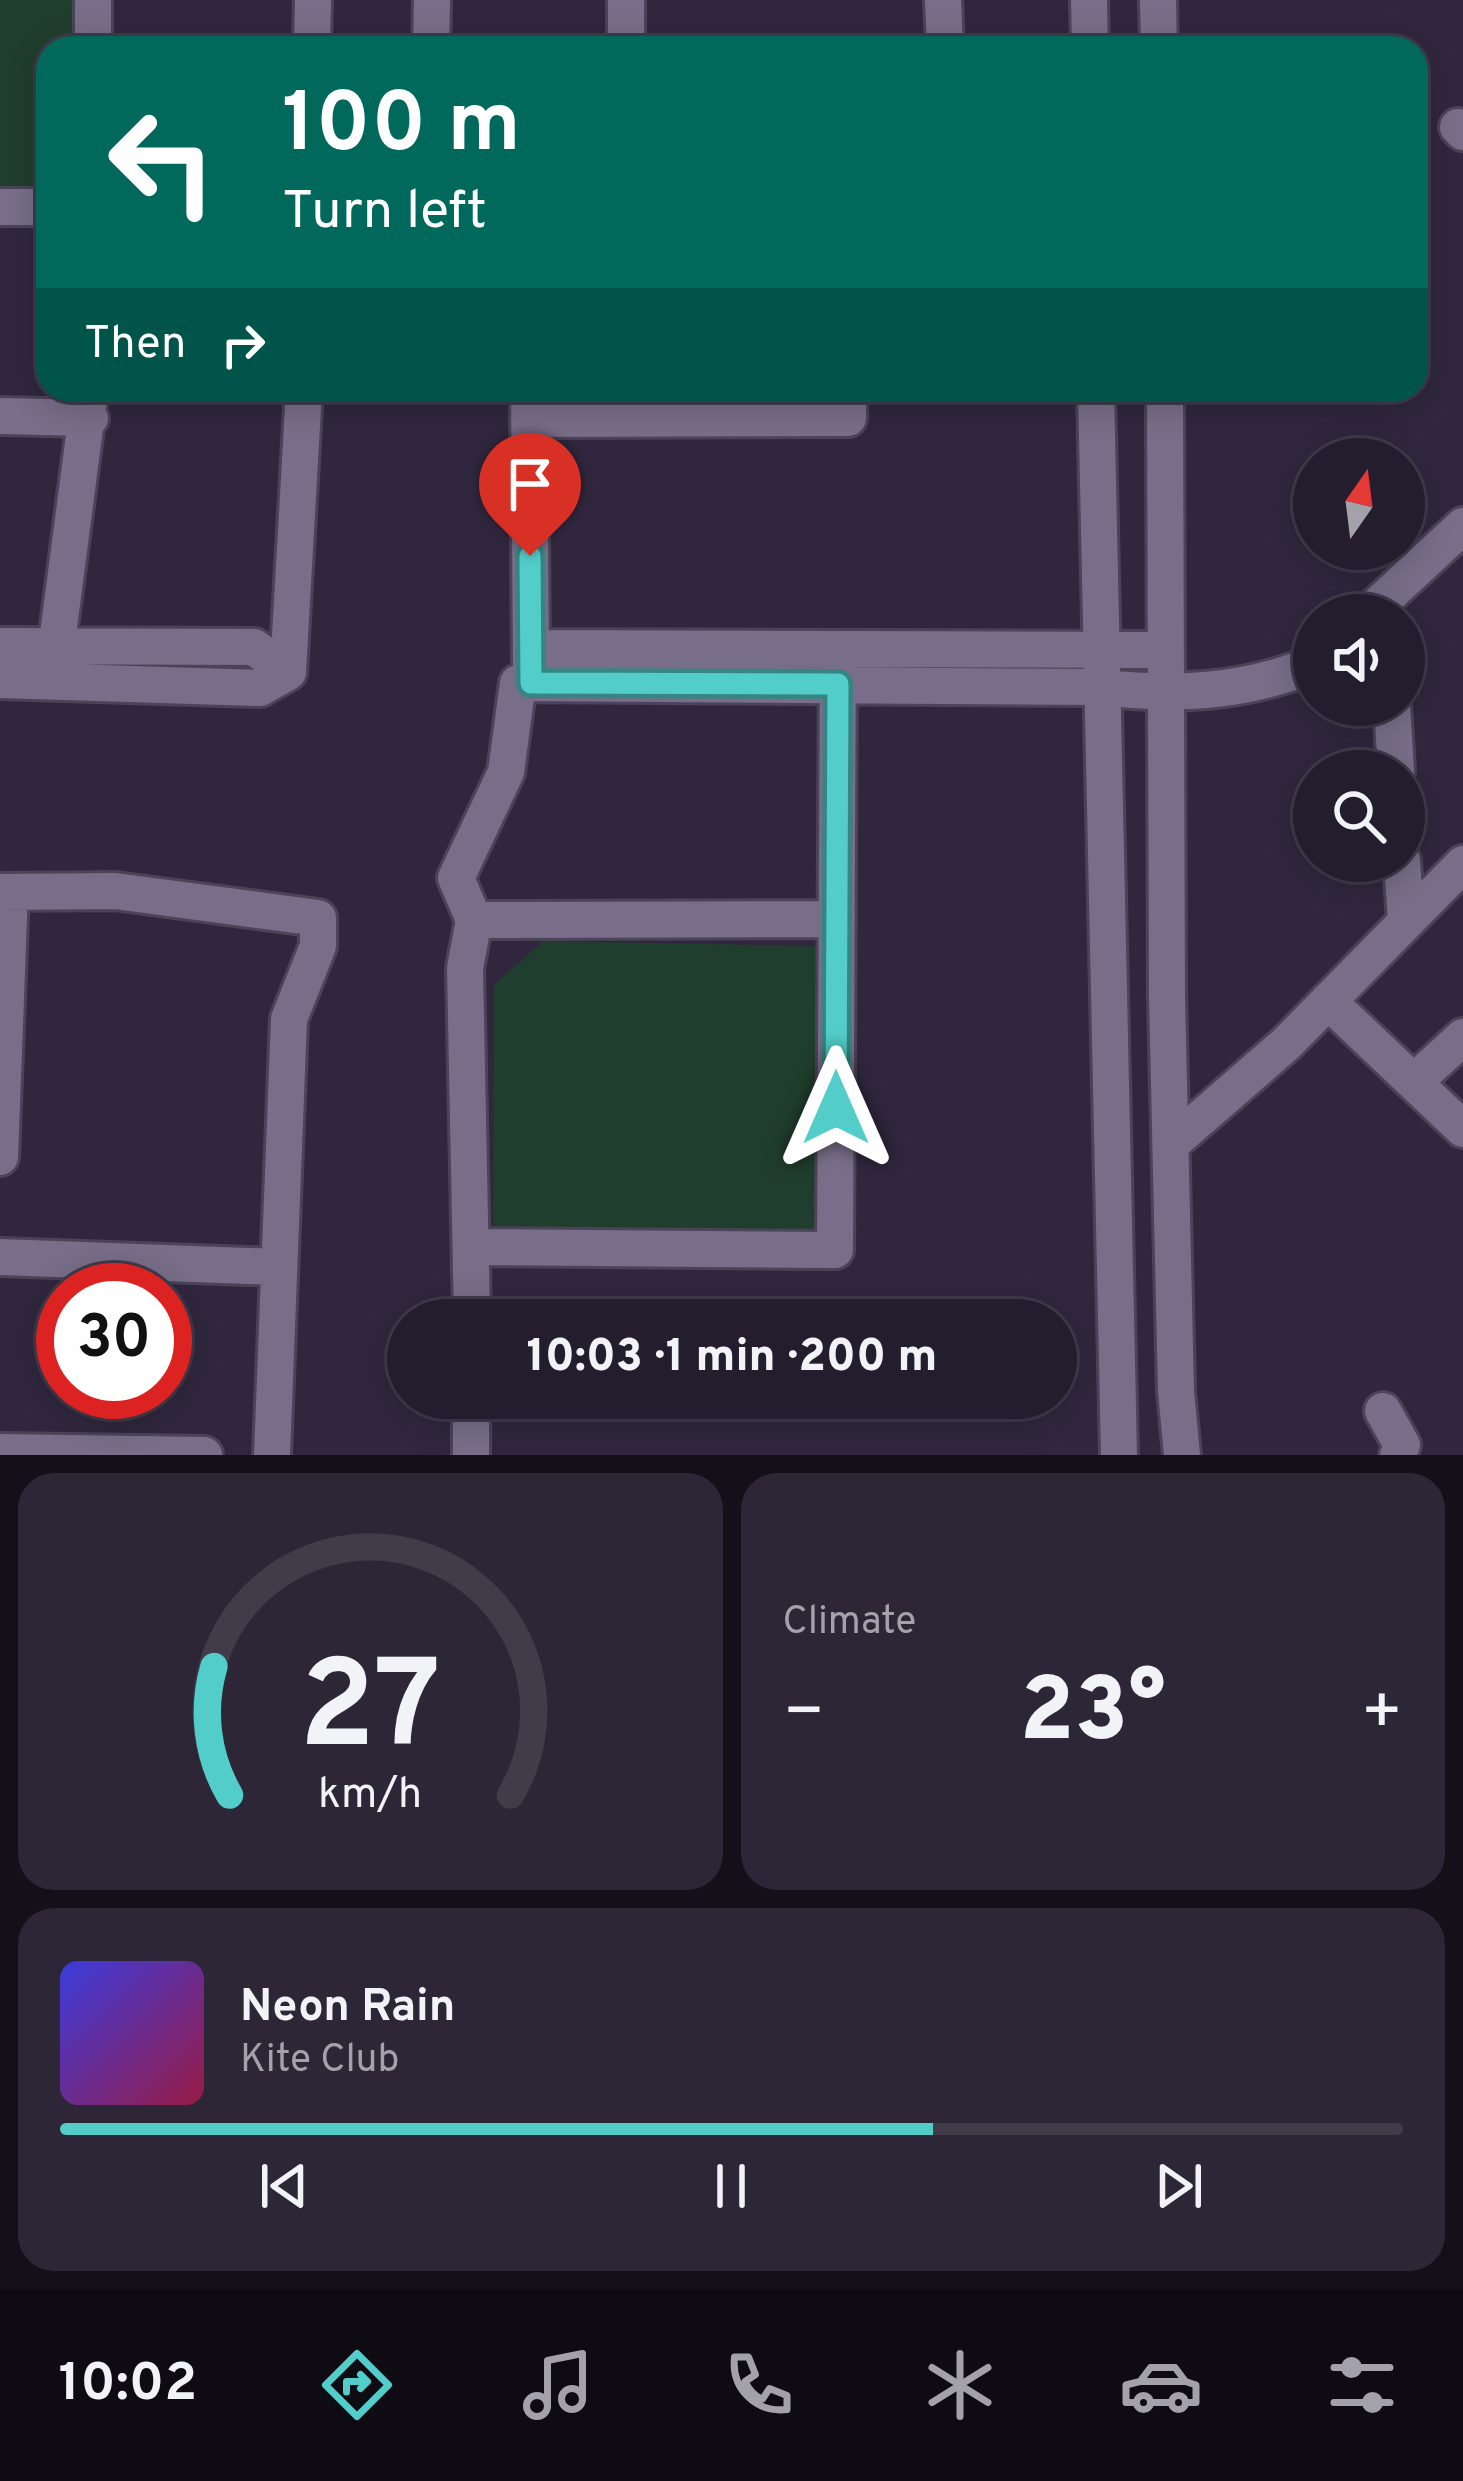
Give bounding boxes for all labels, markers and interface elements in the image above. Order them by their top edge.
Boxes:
text: 100 m [282,75,521,181]
icon: left [84,84,240,240]
text: Turn left [282,179,487,248]
icon: right [210,312,276,378]
text: Then [84,317,186,374]
pin [479,433,581,556]
north arrow [1293,438,1425,570]
map controls [1293,438,1425,882]
icon: arrive [497,451,563,517]
button: sound [1293,594,1425,726]
button: search [1293,750,1425,882]
position arrow [773,1045,899,1171]
speed limit sign: 30 [36,1263,192,1419]
text: 10:03 · 1 min · 200 m [527,1330,937,1387]
text: Climate [783,1599,916,1648]
text: 27 [299,1634,441,1792]
text: 23° [1019,1659,1166,1772]
text: − [783,1674,825,1757]
text: + [1360,1674,1403,1757]
text: km/h [318,1768,422,1822]
text: Neon Rain [240,1980,456,2037]
text: Kite Club [240,2037,399,2086]
icon: previous [251,2153,317,2219]
icon: pause [698,2153,764,2219]
icon: next [1146,2153,1212,2219]
icon: directions [315,2343,399,2427]
icon: music [516,2343,600,2427]
icon: phone [717,2343,801,2427]
icon: climate [918,2343,1002,2427]
icon: car [1119,2343,1203,2427]
icon: filters [1320,2343,1404,2427]
text: 10:02 [59,2351,197,2420]

